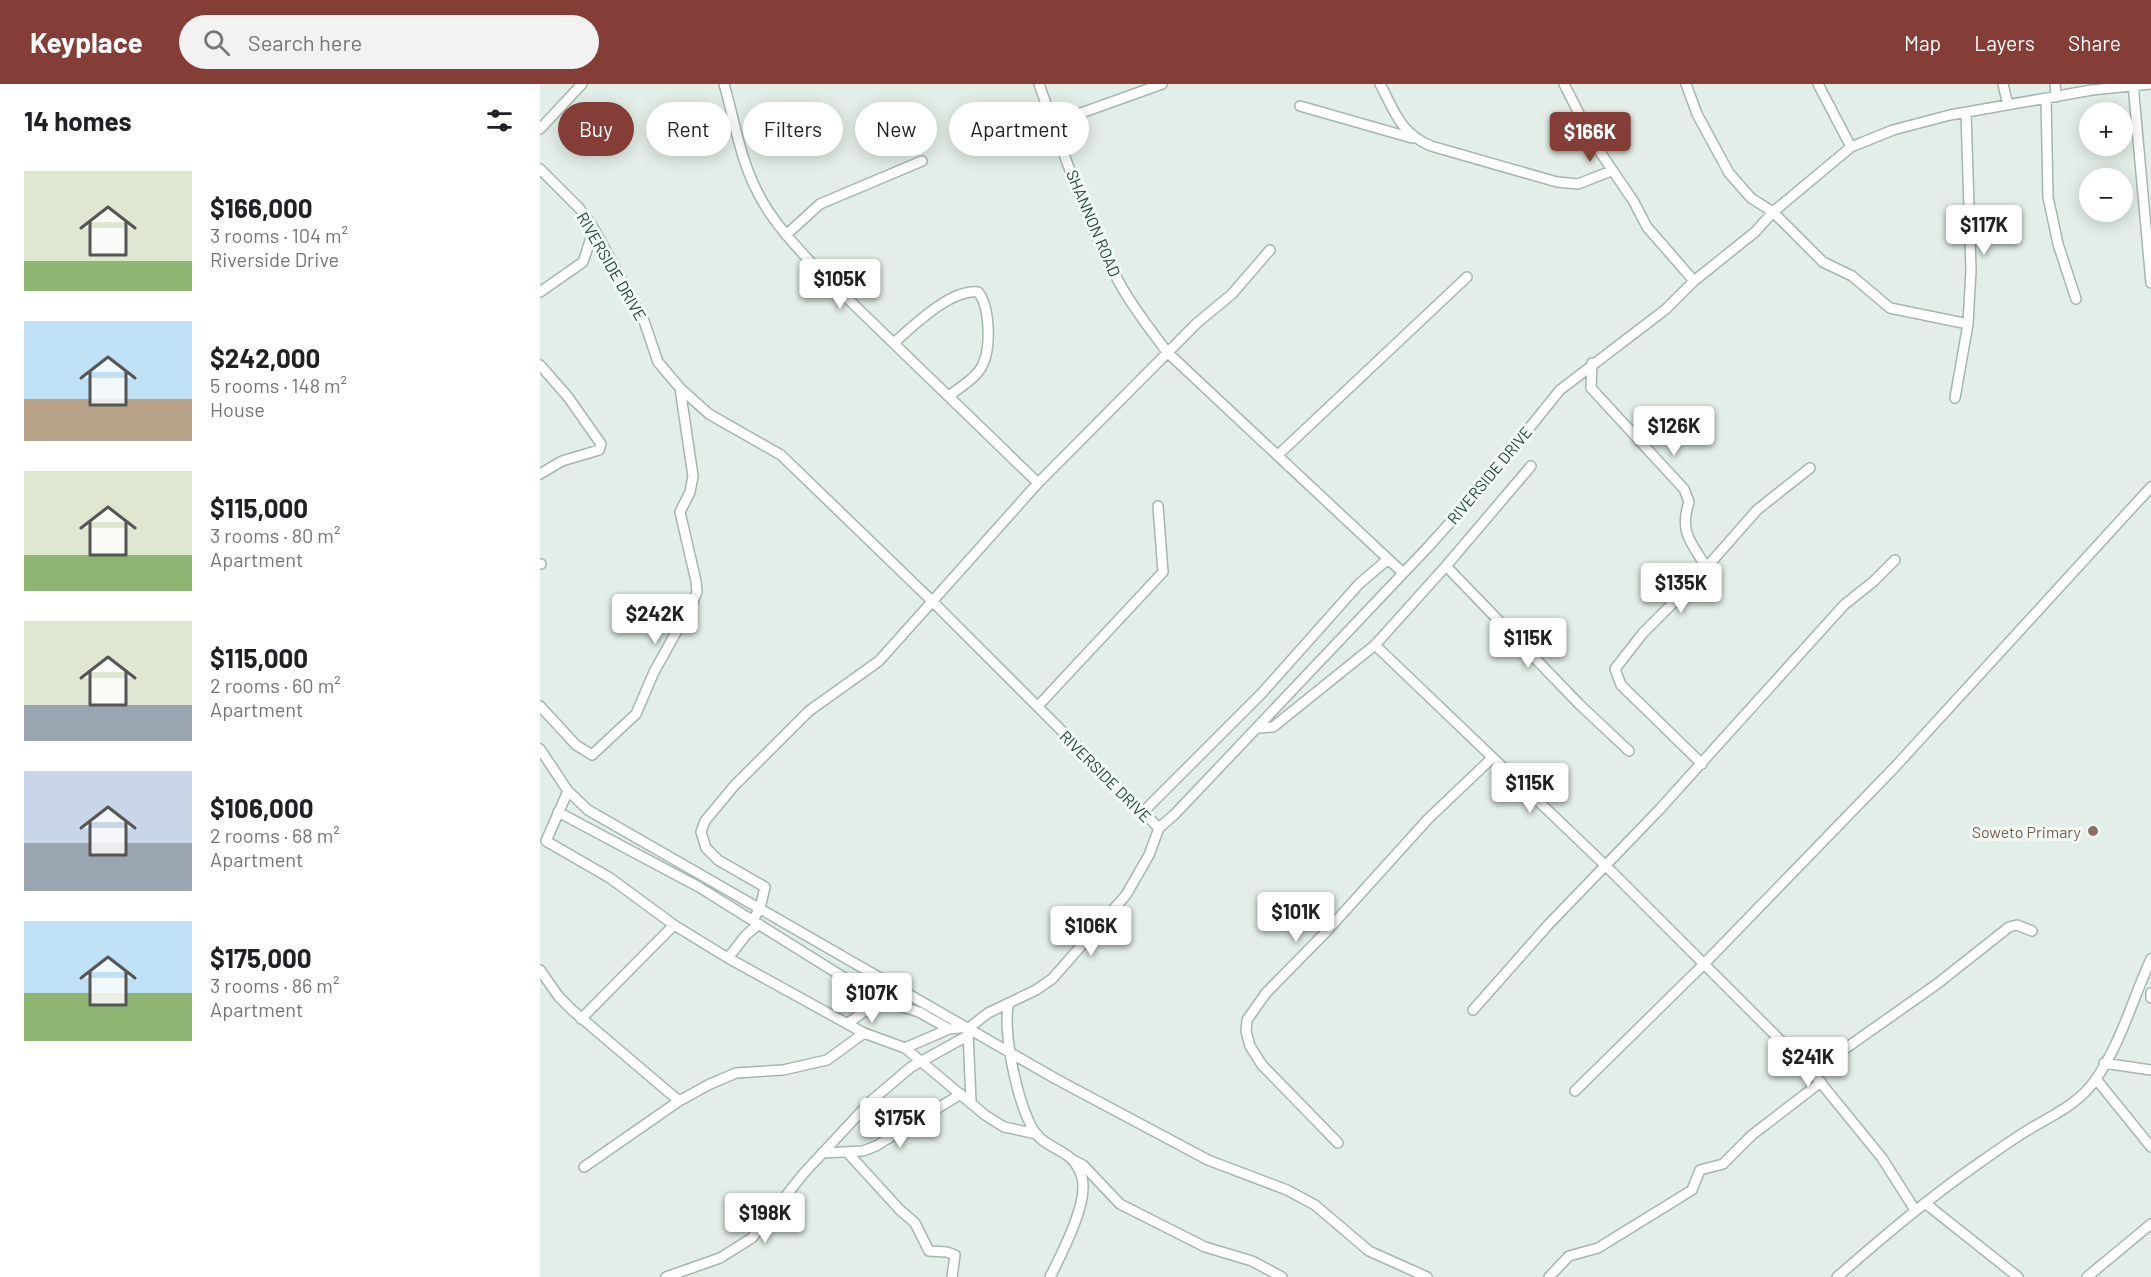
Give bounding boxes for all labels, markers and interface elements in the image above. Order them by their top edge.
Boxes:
search box [179,15,599,69]
text: Keyplace [30,25,143,59]
icon: search [200,26,233,59]
text: Search here [248,29,362,55]
text: Map [1904,30,1941,55]
text: Layers [1974,30,2035,55]
text: Share [2068,30,2121,55]
chip: Buy [558,102,634,156]
chip: Rent [646,102,731,156]
chip: Filters [743,102,843,156]
chip: New [855,102,937,156]
chip: Apartment [949,102,1089,156]
map controls [2079,102,2133,222]
button: + [2079,102,2133,156]
icon: filters [483,104,516,137]
text: 14 homes [24,105,131,136]
pin: $166K [1548,112,1632,163]
text: $166K [1564,119,1616,143]
street label: SHANNON ROAD [1063,167,1125,279]
button: − [2079,168,2133,222]
text: $166,000 [210,192,313,223]
icon: home [72,195,144,267]
pin: $117K [1942,205,2026,256]
street label: RIVERSIDE DRIVE [573,209,651,323]
text: $117K [1960,212,2008,236]
text: 3 rooms · 104 m² [210,223,348,247]
text: Riverside Drive [210,247,339,271]
pin: $105K [798,259,882,310]
text: $105K [813,266,867,290]
text: $242,000 [210,342,320,373]
icon: home [72,345,144,417]
text: 5 rooms · 148 m² [210,373,347,397]
text: House [210,397,265,421]
pin: $126K [1632,406,1716,457]
text: $126K [1648,413,1700,437]
street label: RIVERSIDE DRIVE [1443,422,1535,528]
text: $115,000 [210,492,308,523]
icon: home [72,495,144,567]
text: 3 rooms · 80 m² [210,523,340,547]
text: Apartment [210,547,303,571]
pin: $135K [1639,563,1723,614]
text: $135K [1655,570,1707,594]
pin: $242K [613,594,697,645]
text: $242K [626,601,684,625]
pin: $115K [1486,618,1570,669]
text: $115K [1503,625,1553,649]
text: $115,000 [210,642,308,673]
icon: home [72,645,144,717]
text: 2 rooms · 60 m² [210,673,341,697]
text: Apartment [210,697,303,721]
street label: RIVERSIDE DRIVE [1056,726,1156,826]
pin: $115K [1488,763,1572,814]
text: $115K [1505,770,1555,794]
text: $106,000 [210,792,314,823]
icon: home [72,795,144,867]
place label: Soweto Primary [1972,822,2082,841]
text: 2 rooms · 68 m² [210,823,340,847]
marker: Soweto Primary [2086,824,2100,838]
text: Apartment [210,847,303,871]
pin: $101K [1254,892,1338,943]
text: $101K [1271,899,1321,923]
pin: $106K [1049,906,1133,957]
text: $106K [1064,913,1118,937]
text: $175,000 [210,942,312,973]
icon: home [72,945,144,1017]
text: 3 rooms · 86 m² [210,973,339,997]
pin: $107K [830,973,914,1024]
text: $107K [846,980,898,1004]
text: Apartment [210,997,303,1021]
pin: $241K [1766,1037,1850,1088]
text: $241K [1782,1044,1834,1068]
pin: $175K [858,1098,942,1149]
text: $175K [874,1105,926,1129]
pin: $198K [723,1193,807,1244]
text: $198K [739,1200,791,1224]

